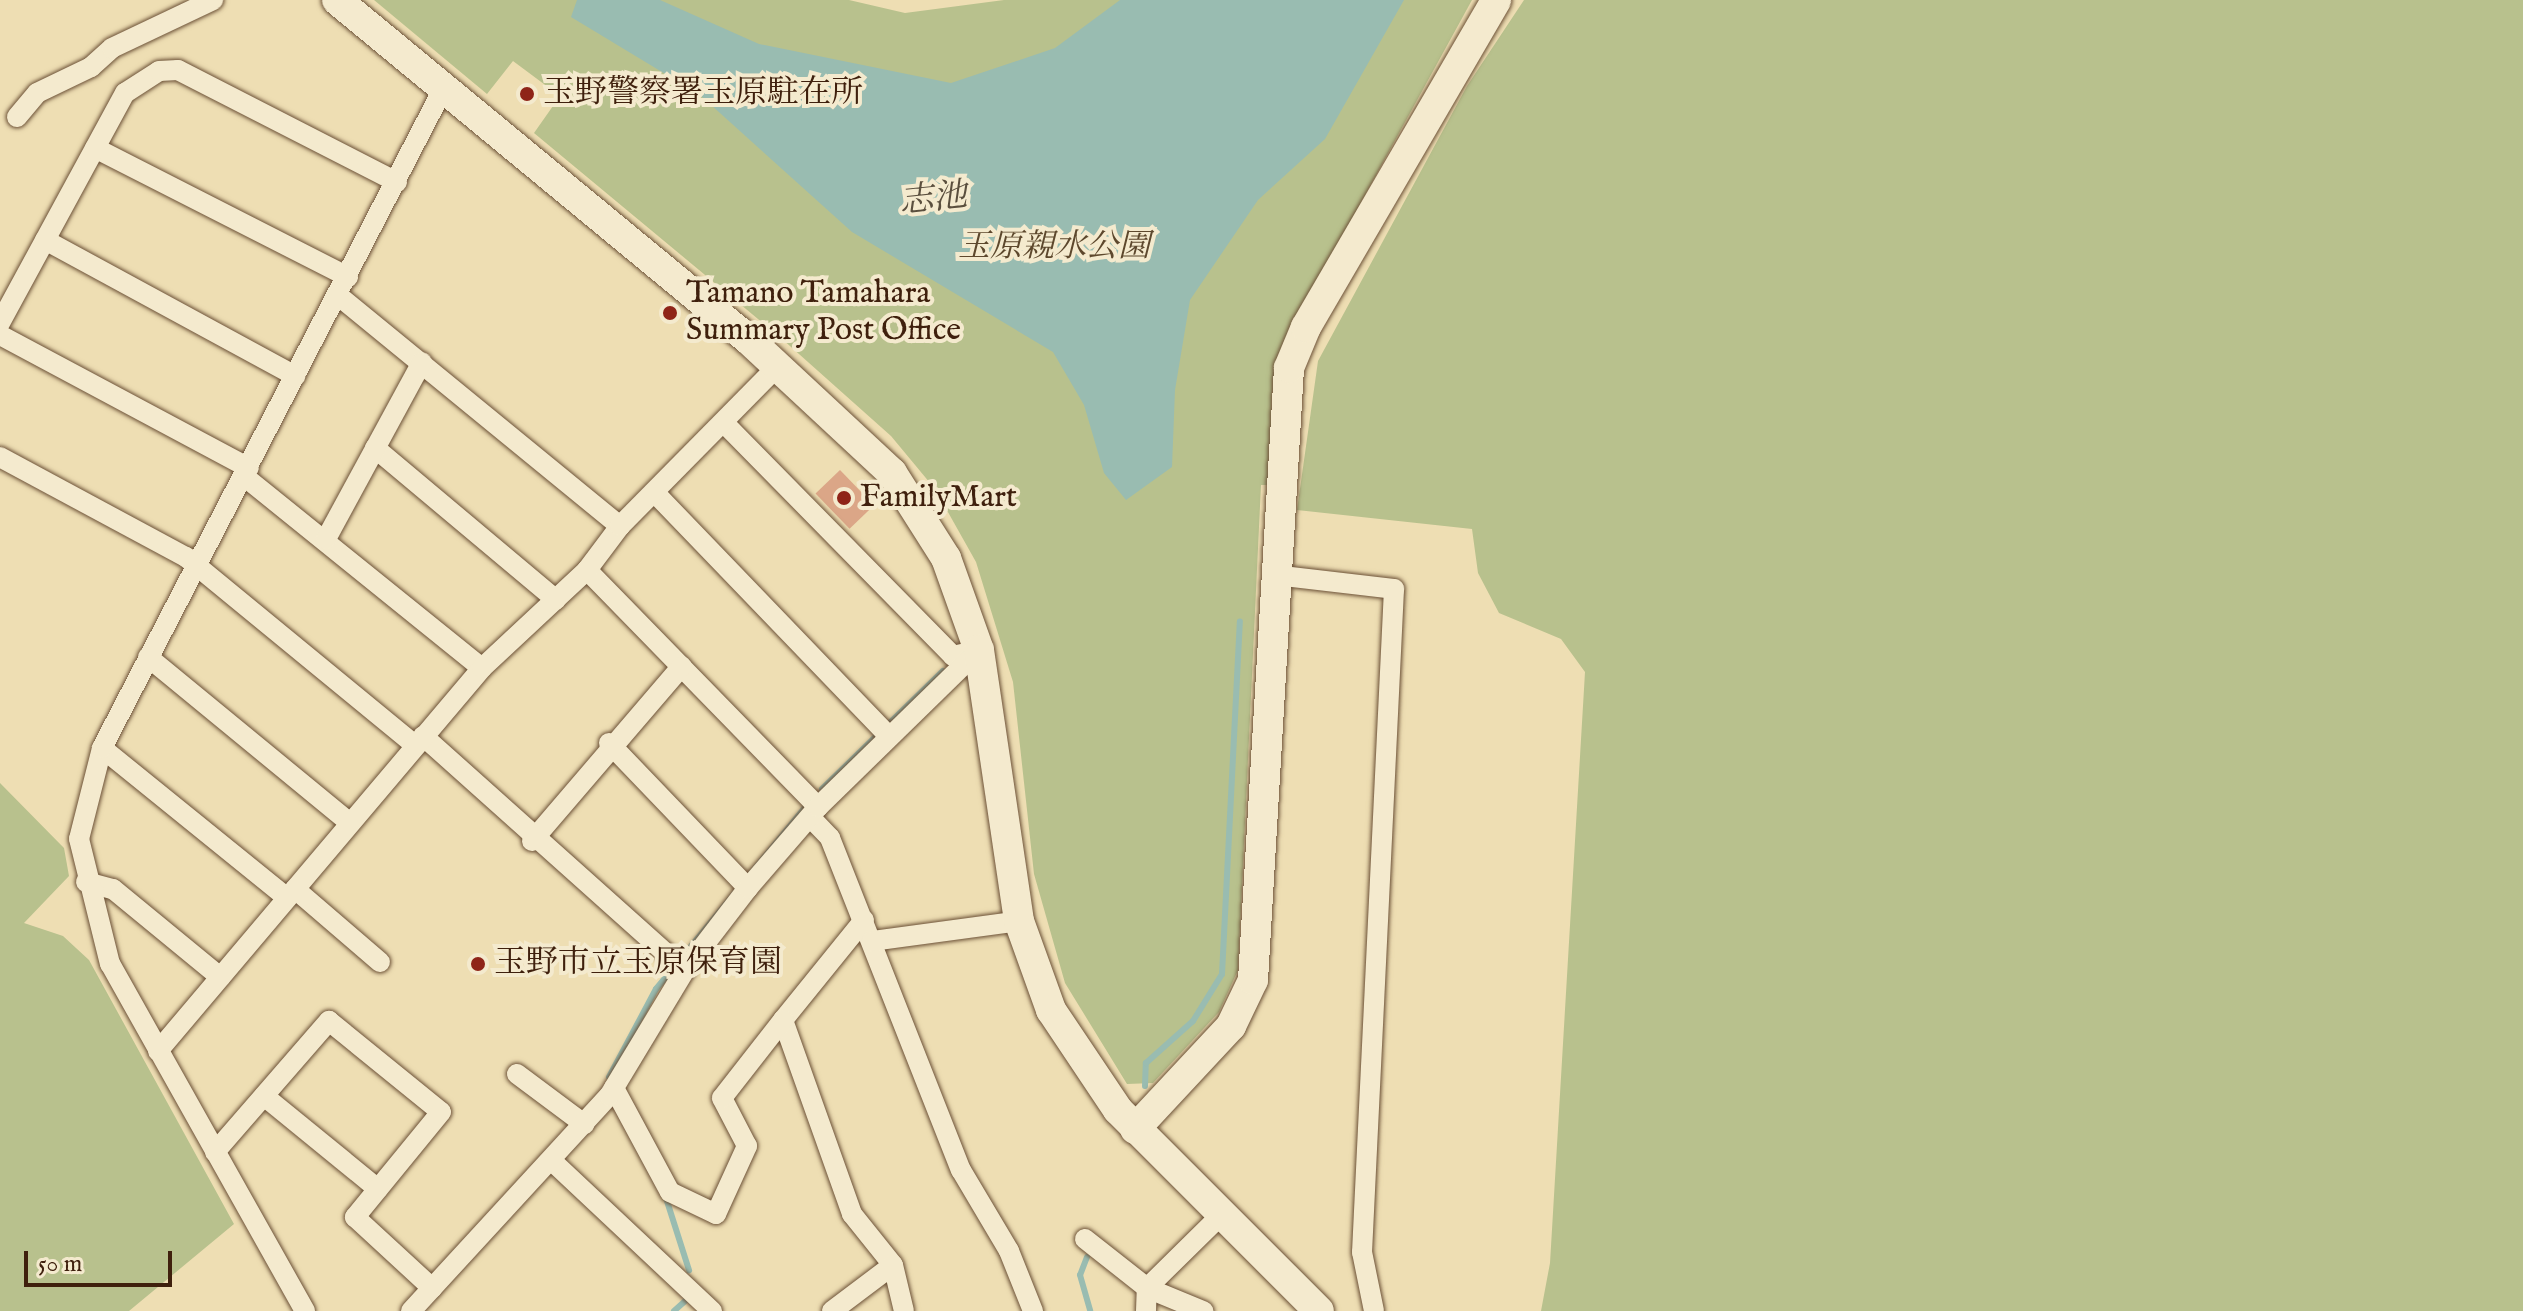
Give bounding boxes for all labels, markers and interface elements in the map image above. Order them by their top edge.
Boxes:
place label: 玉野警察署玉原駐在所 [543,75,863,113]
marker: 玉野警察署玉原駐在所 [518,85,536,103]
water label: 志池 [897,175,969,223]
park label: 玉原親水公園 [958,229,1150,267]
place label: Tamano Tamahara Summary Post Office [686,276,961,351]
marker: Tamano Tamahara Summary Post Office [661,304,679,322]
place label: FamilyMart [860,479,1017,517]
marker: FamilyMart [835,489,853,507]
place label: 玉野市立玉原保育園 [494,945,782,983]
marker: 玉野市立玉原保育園 [469,955,487,973]
scale bar [28,1235,176,1285]
text: 50 m [38,1249,82,1280]

